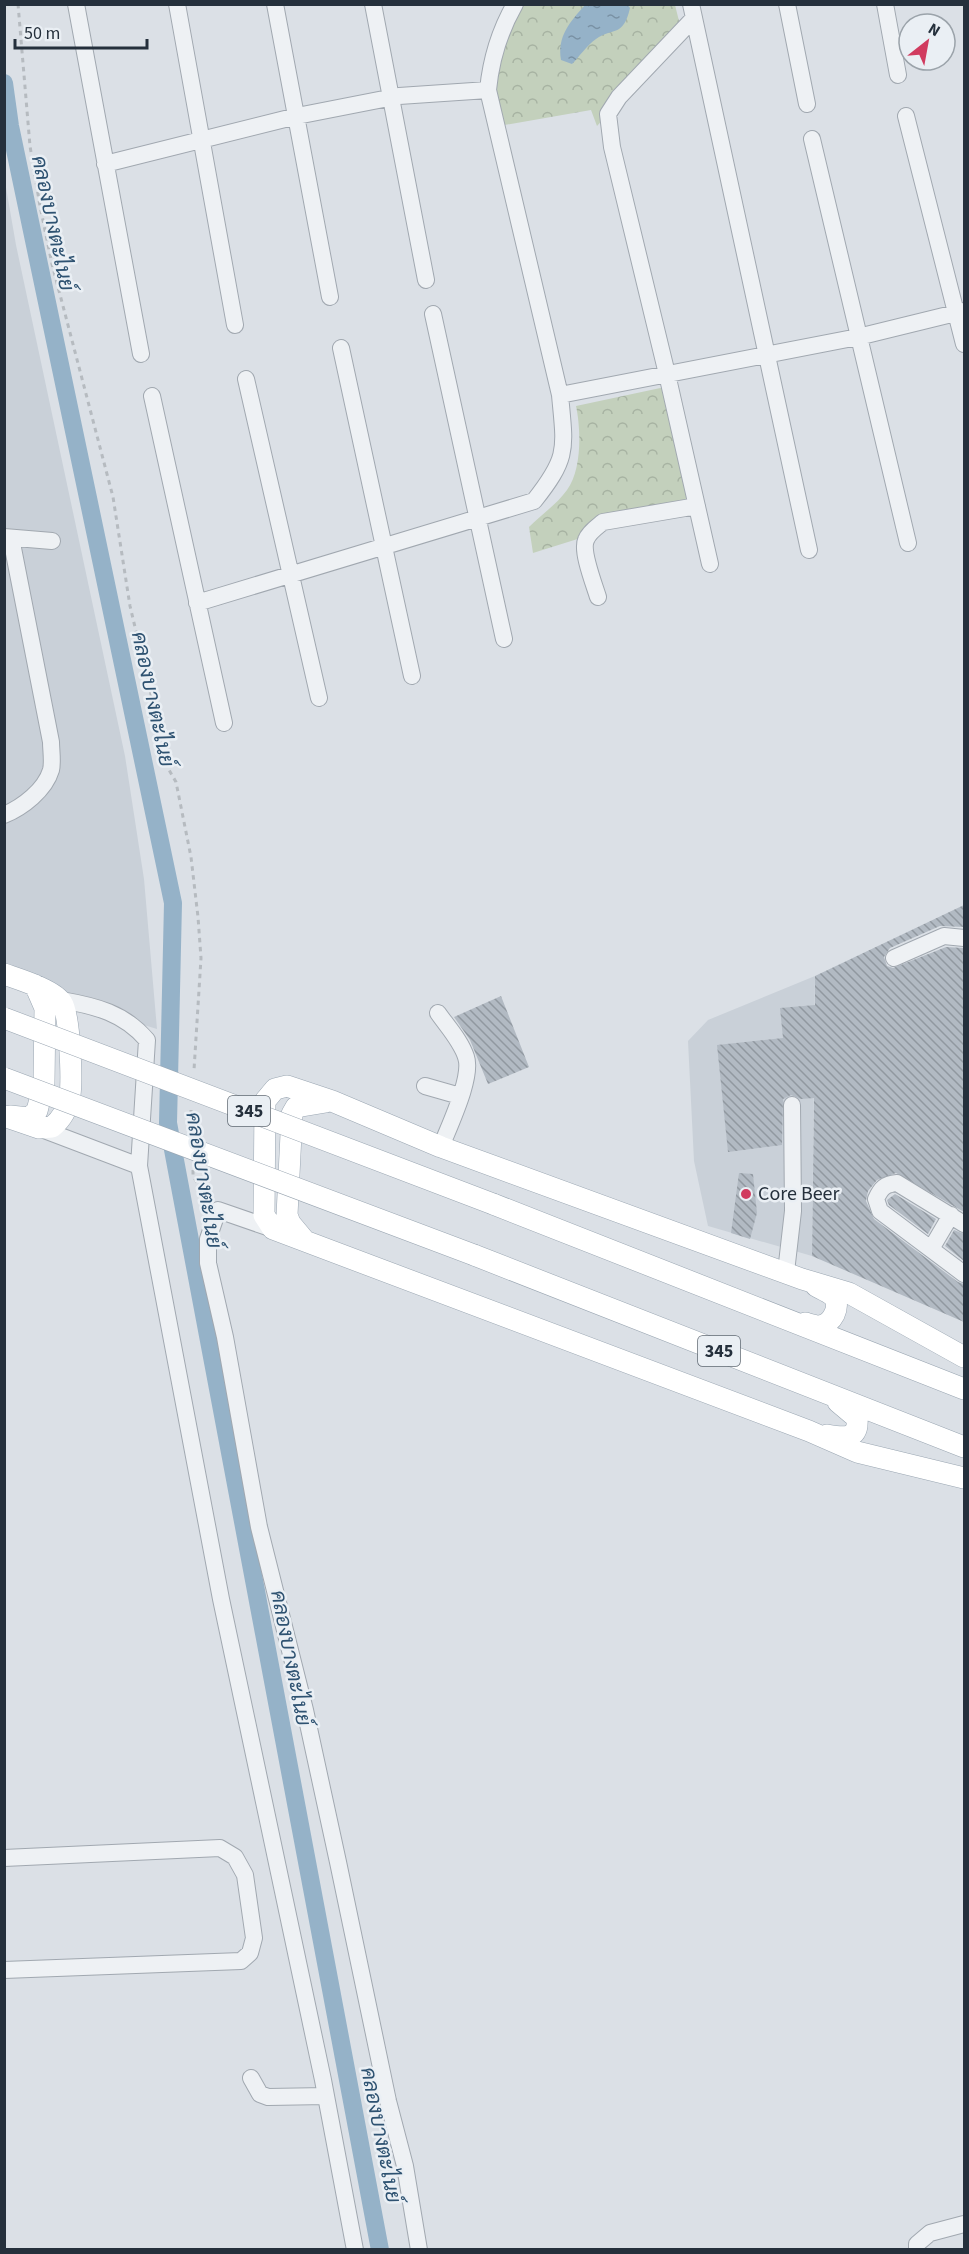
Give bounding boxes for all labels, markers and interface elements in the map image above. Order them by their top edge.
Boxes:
scale bar [15,12,147,50]
north arrow [897,12,957,72]
text: N [924,18,944,42]
text: 50 m [24,21,60,46]
water label: คลองบางตะไนย์ [24,153,83,296]
water label: คลองบางตะไนย์ [124,629,183,772]
road number: 345 [228,1096,270,1126]
water label: คลองบางตะไนย์ [178,1110,230,1253]
place label: Core Beer [758,1180,840,1208]
marker: Core Beer [739,1187,753,1201]
road number: 345 [698,1336,740,1366]
water label: คลองบางตะไนย์ [263,1588,319,1731]
water label: คลองบางตะไนย์ [353,2065,409,2208]

